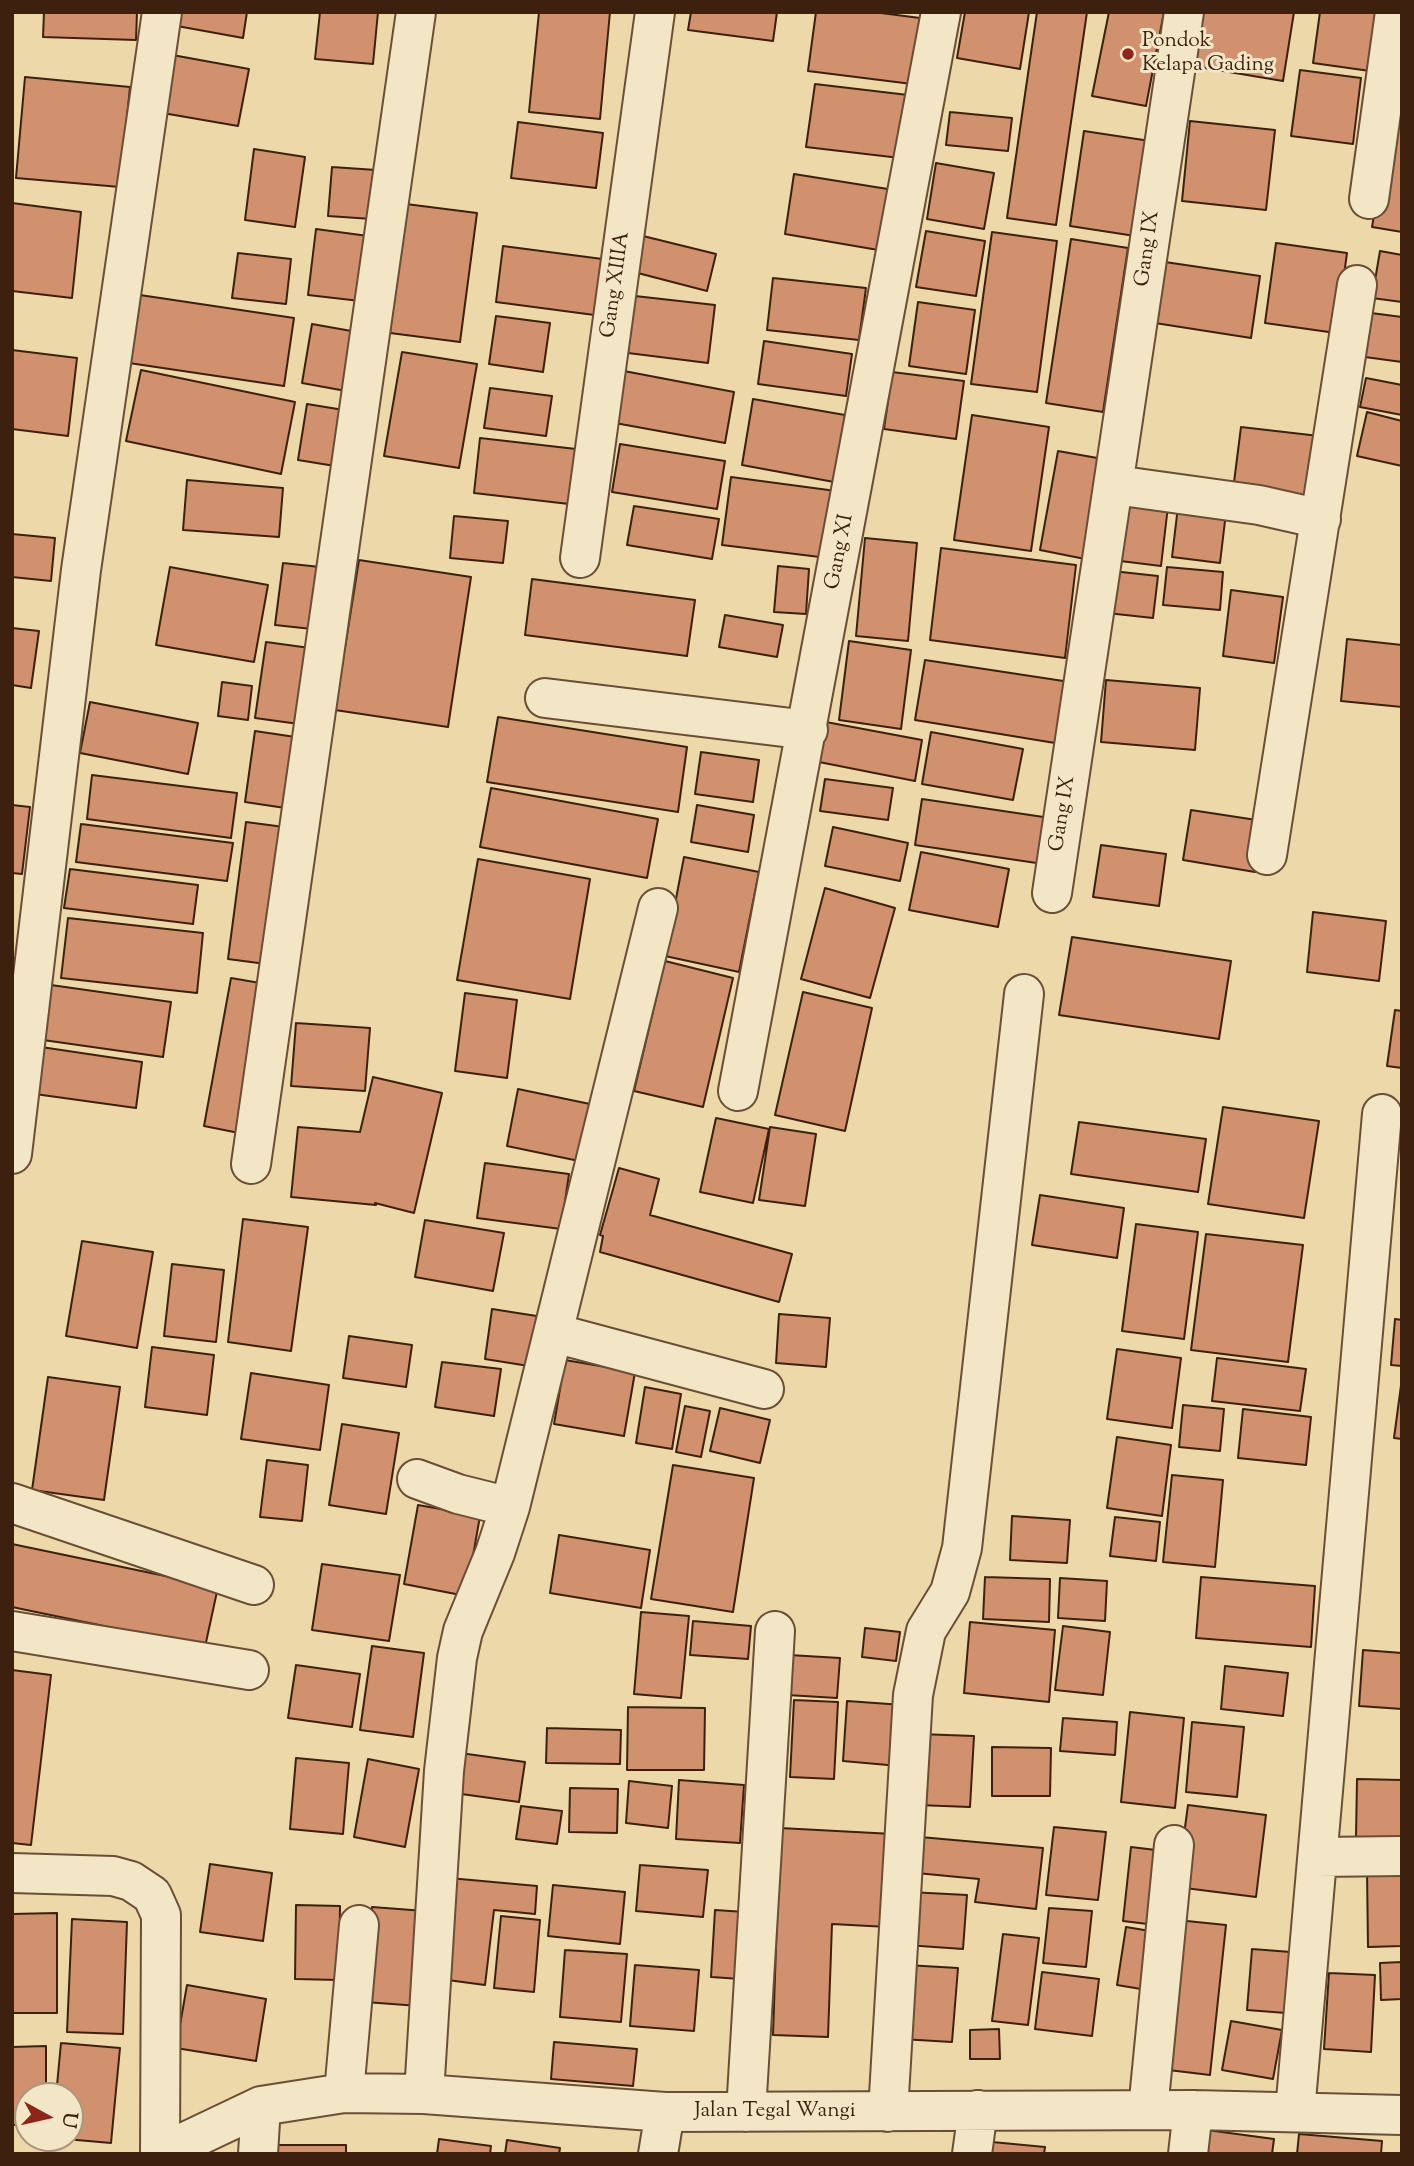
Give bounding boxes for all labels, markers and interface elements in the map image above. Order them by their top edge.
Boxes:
place label: Pondok Kelapa Gading [1142,29,1274,79]
marker: Pondok Kelapa Gading [1120,46,1136,62]
street label: Gang IX [1131,209,1167,289]
street label: Gang XIIIA [597,230,637,340]
street label: Gang XI [821,512,861,592]
street label: Gang IX [1046,774,1082,854]
north arrow [14,2082,84,2152]
street label: Jalan Tegal Wangi [694,2099,856,2125]
text: U [54,2110,83,2129]

